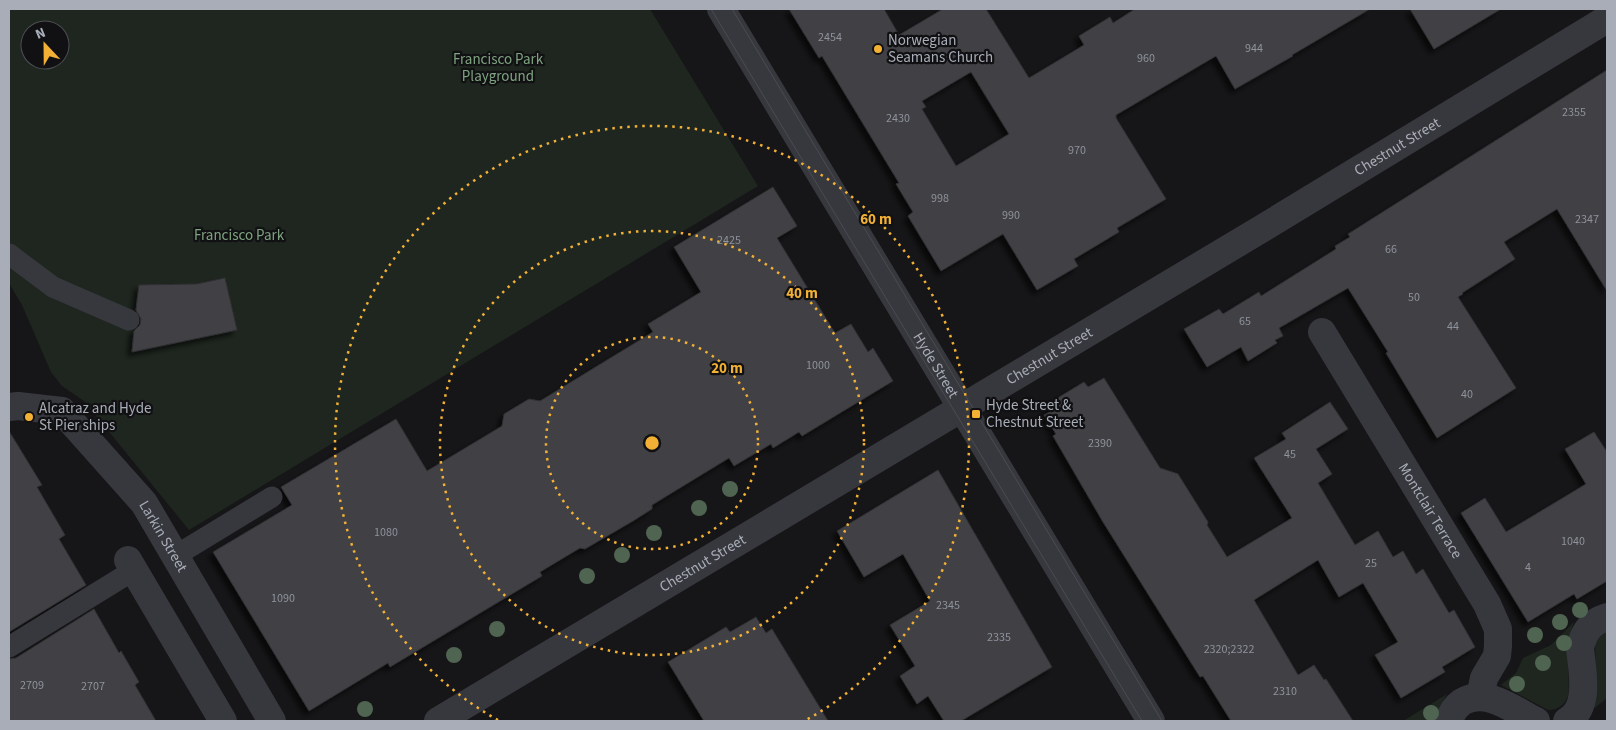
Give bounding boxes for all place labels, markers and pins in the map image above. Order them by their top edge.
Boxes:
place label: Norwegian Seamans Church [888,30,993,68]
marker: Norwegian Seamans Church [872,43,884,55]
place label: Hyde Street & Chestnut Street [986,395,1083,433]
place label: Alcatraz and Hyde St Pier ships [39,398,151,436]
marker: Hyde Street & Chestnut Street [970,408,982,420]
marker: Alcatraz and Hyde St Pier ships [23,411,35,423]
centre of rings [643,434,661,452]

